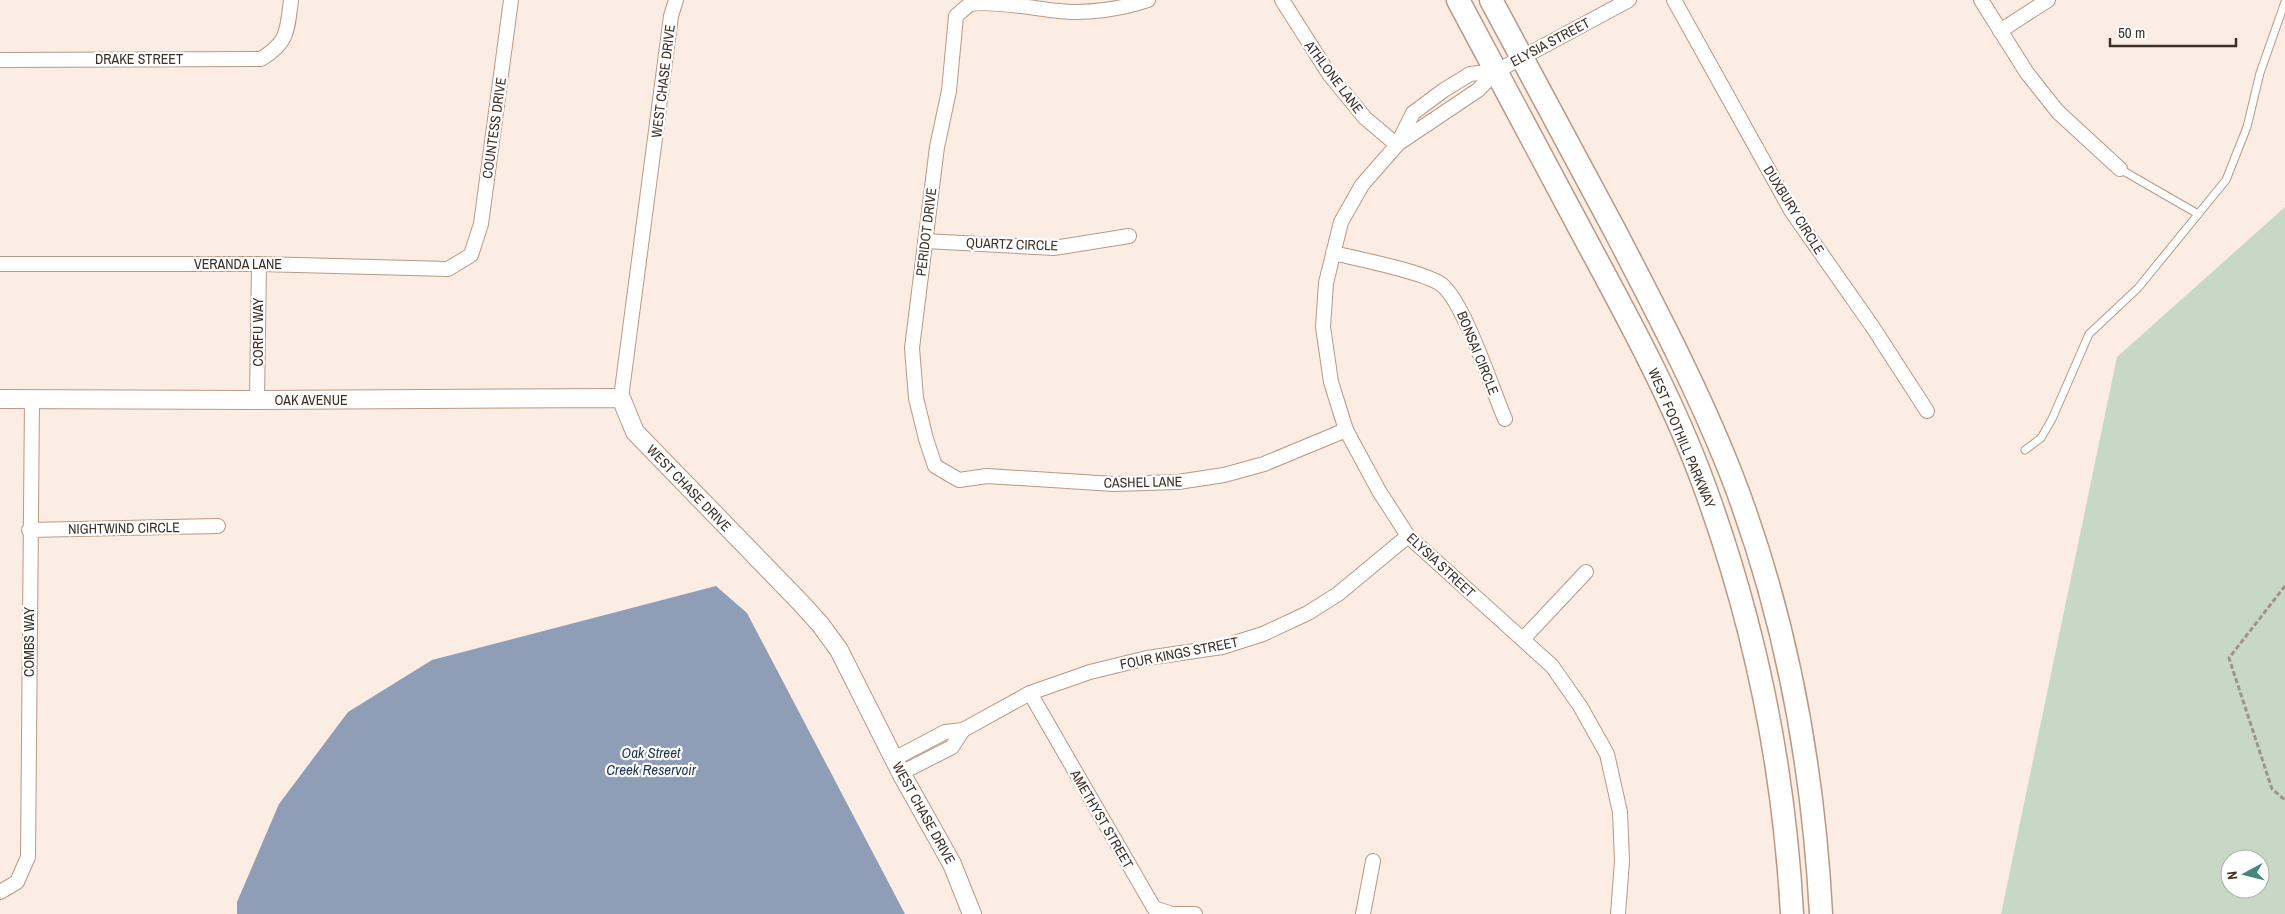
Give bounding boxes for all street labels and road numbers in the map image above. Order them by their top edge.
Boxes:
street label: ELYSIA STREET [1507,14,1593,70]
street label: WEST CHASE DRIVE [647,23,679,139]
street label: ATHLONE LANE [1300,36,1367,117]
street label: DRAKE STREET [95,50,183,68]
street label: COUNTESS DRIVE [478,76,510,180]
street label: DUXBURY CIRCLE [1760,162,1828,258]
street label: PERIDOT DRIVE [912,187,940,277]
street label: QUARTZ CIRCLE [966,233,1058,255]
street label: VERANDA LANE [194,255,282,273]
street label: CORFU WAY [249,297,267,366]
street label: BONSAI CIRCLE [1453,309,1503,397]
street label: WEST FOOTHILL PARKWAY [1644,365,1720,511]
street label: OAK AVENUE [274,391,348,409]
street label: WEST CHASE DRIVE [643,441,735,535]
street label: CASHEL LANE [1103,472,1183,492]
street label: NIGHTWIND CIRCLE [68,518,180,538]
street label: ELYSIA STREET [1403,529,1479,601]
street label: COMBS WAY [20,607,38,677]
street label: FOUR KINGS STREET [1118,633,1240,673]
street label: WEST CHASE DRIVE [888,759,960,867]
street label: AMETHYST STREET [1066,766,1137,871]

